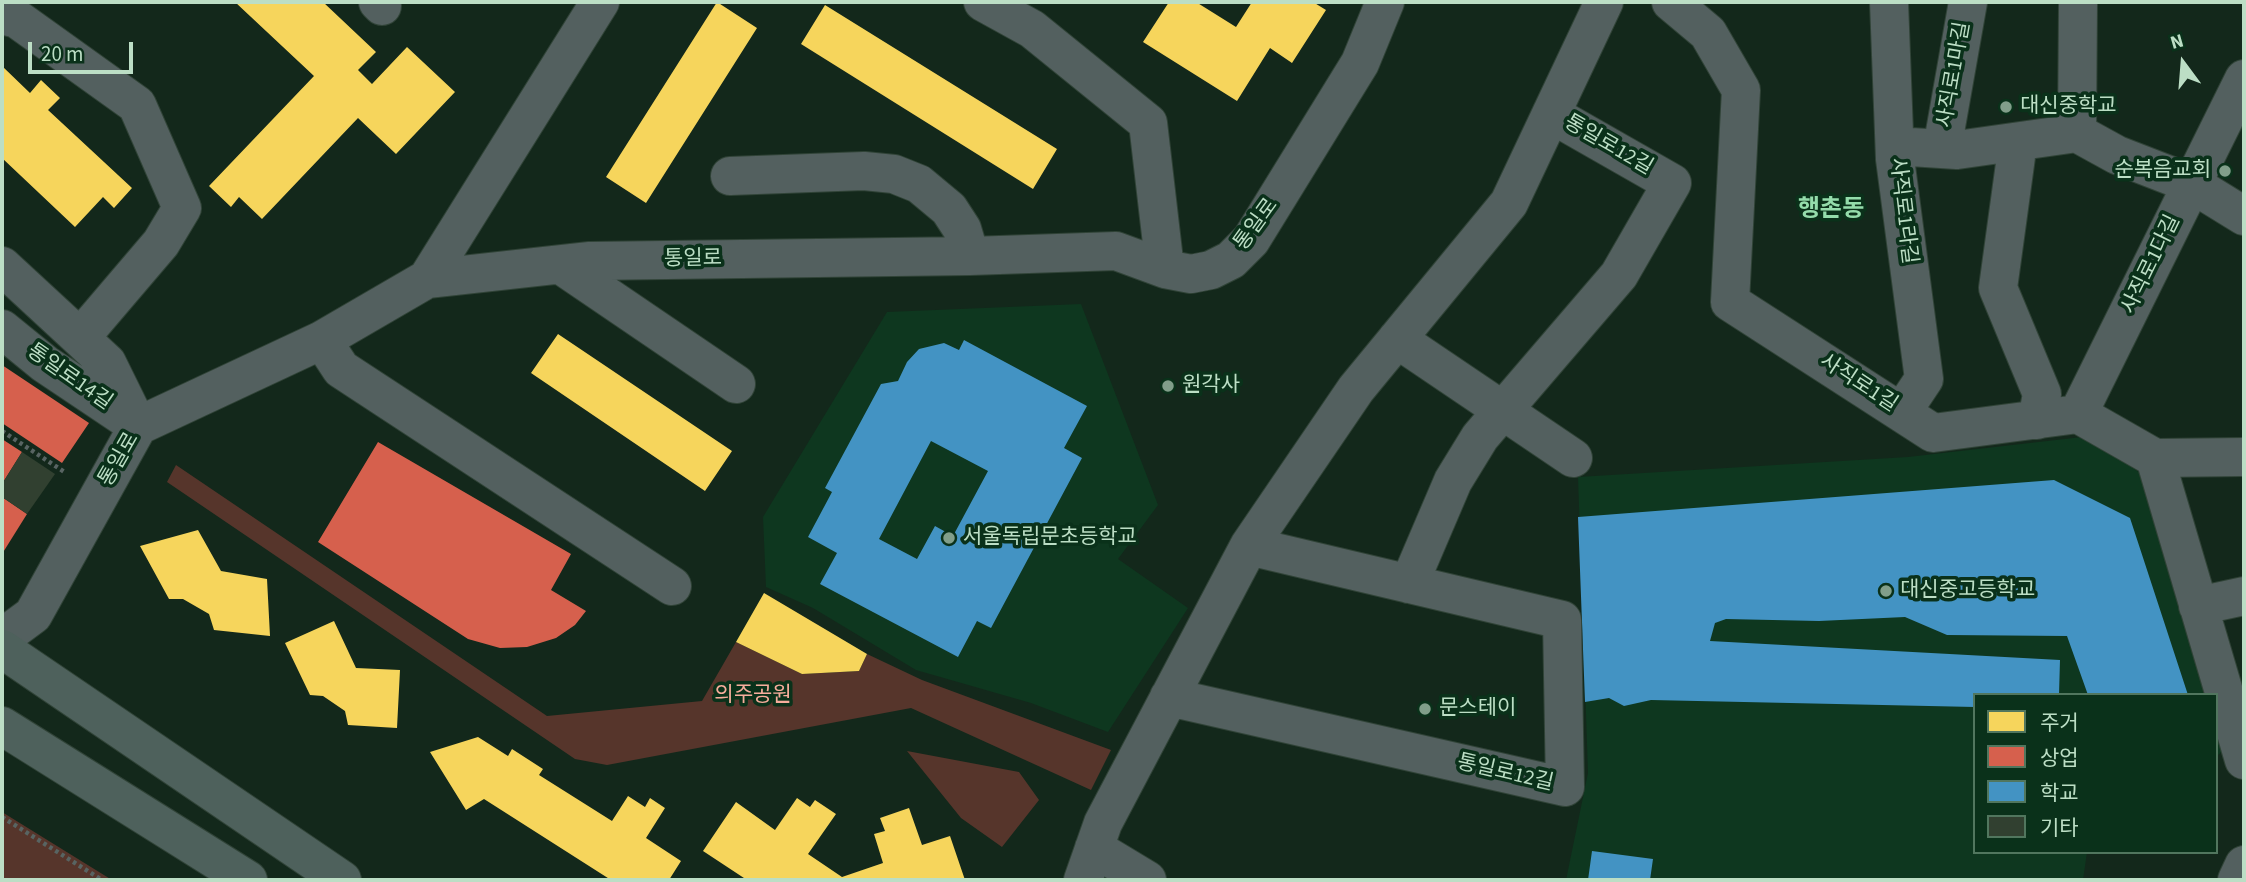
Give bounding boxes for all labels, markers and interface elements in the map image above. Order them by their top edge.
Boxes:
street label: 사직로1마길 [1933,20,1977,130]
scale bar [32,28,136,72]
north arrow [2148,28,2218,98]
text: N [2167,28,2187,57]
text: 20 m [41,39,83,69]
place label: 대신중학교 [2020,94,2117,120]
marker: 대신중학교 [1998,99,2014,115]
street label: 통일로12길 [1559,111,1657,181]
street label: 사직로1라길 [1883,156,1921,266]
place label: 순복음교회 [2114,158,2211,184]
marker: 순복음교회 [2217,163,2233,179]
street label: 통일로 [1230,194,1284,256]
district label: 행촌동 [1798,197,1864,225]
street label: 사직로1다길 [2117,211,2187,319]
street label: 통일로 [664,247,722,273]
street label: 통일로14길 [22,340,116,416]
street label: 사직로1길 [1814,350,1902,418]
place label: 원각사 [1182,373,1240,399]
marker: 원각사 [1160,378,1176,394]
street label: 통일로 [95,429,145,491]
place label: 서울독립문초등학교 [963,525,1137,551]
marker: 서울독립문초등학교 [941,530,957,546]
place label: 대신중고등학교 [1900,578,2035,604]
marker: 대신중고등학교 [1878,583,1894,599]
park label: 의주공원 [714,683,792,709]
legend [1973,693,2218,854]
place label: 문스테이 [1439,696,1516,722]
marker: 문스테이 [1417,701,1433,717]
text: 주거 [2040,708,2079,738]
text: 상업 [2040,743,2079,773]
street label: 통일로12길 [1454,751,1556,797]
text: 학교 [2040,778,2079,808]
text: 기타 [2040,813,2079,843]

